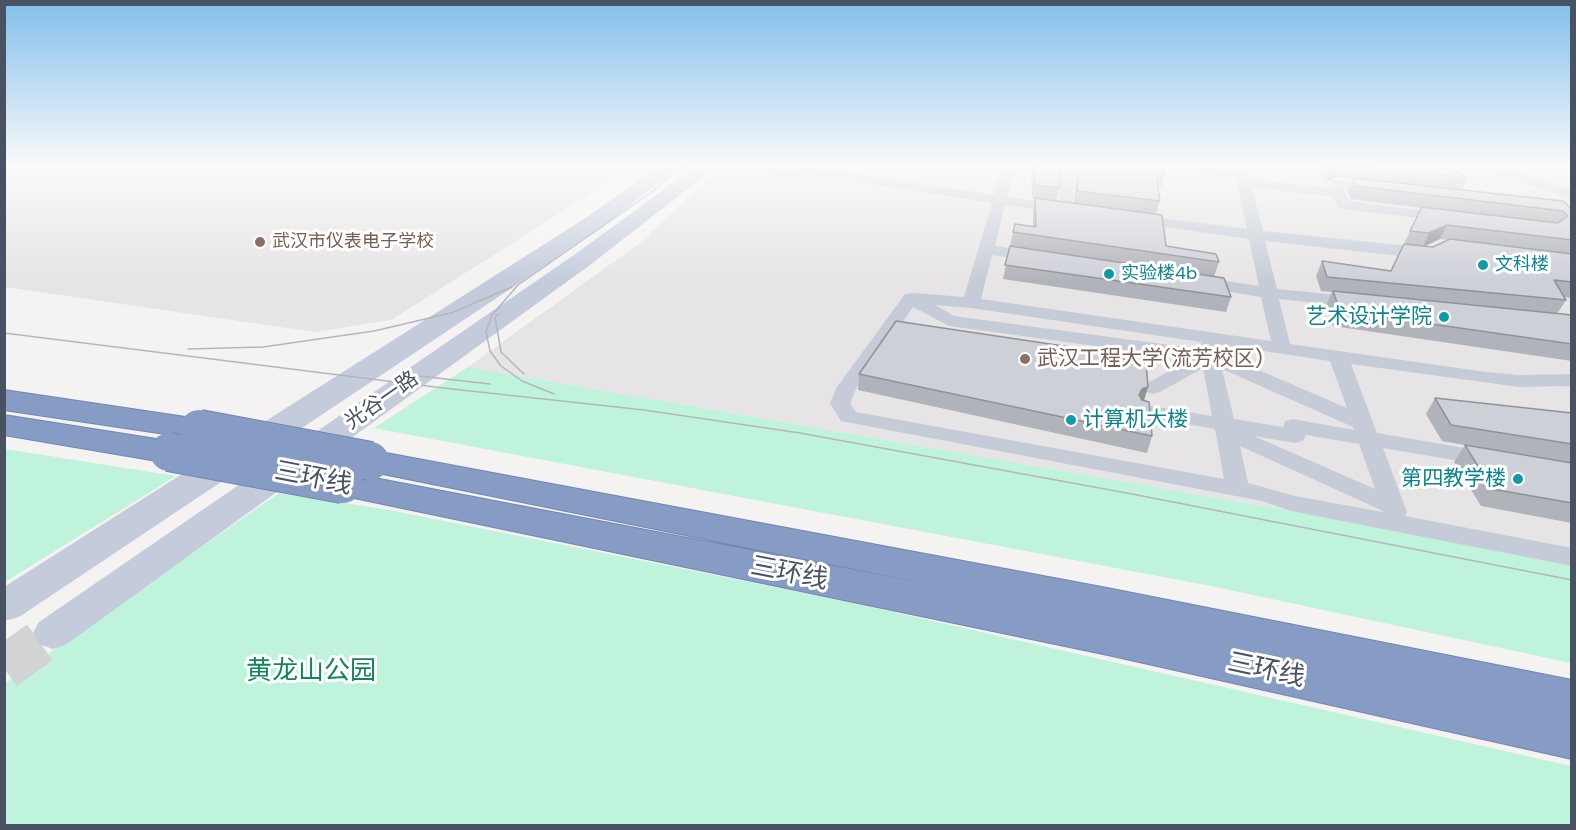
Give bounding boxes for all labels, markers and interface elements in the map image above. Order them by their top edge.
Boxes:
place label: 武汉市仪表电子学校 [272,231,434,253]
marker: 武汉市仪表电子学校 [253,235,267,249]
place label: 文科楼 [1495,254,1549,276]
marker: 文科楼 [1476,258,1490,272]
place label: 实验楼4b [1121,263,1197,285]
marker: 实验楼4b [1102,267,1116,281]
place label: 艺术设计学院 [1306,304,1432,330]
marker: 艺术设计学院 [1437,310,1451,324]
place label: 武汉工程大学(流芳校区) [1037,346,1263,372]
marker: 武汉工程大学(流芳校区) [1018,352,1032,366]
street label: 光谷一路 [340,367,424,435]
place label: 计算机大楼 [1083,407,1188,433]
marker: 计算机大楼 [1064,413,1078,427]
street label: 三环线 [272,456,354,502]
place label: 第四教学楼 [1401,466,1506,492]
marker: 第四教学楼 [1511,472,1525,486]
street label: 三环线 [748,551,830,597]
street label: 三环线 [1225,648,1307,694]
park label: 黄龙山公园 [246,656,376,688]

